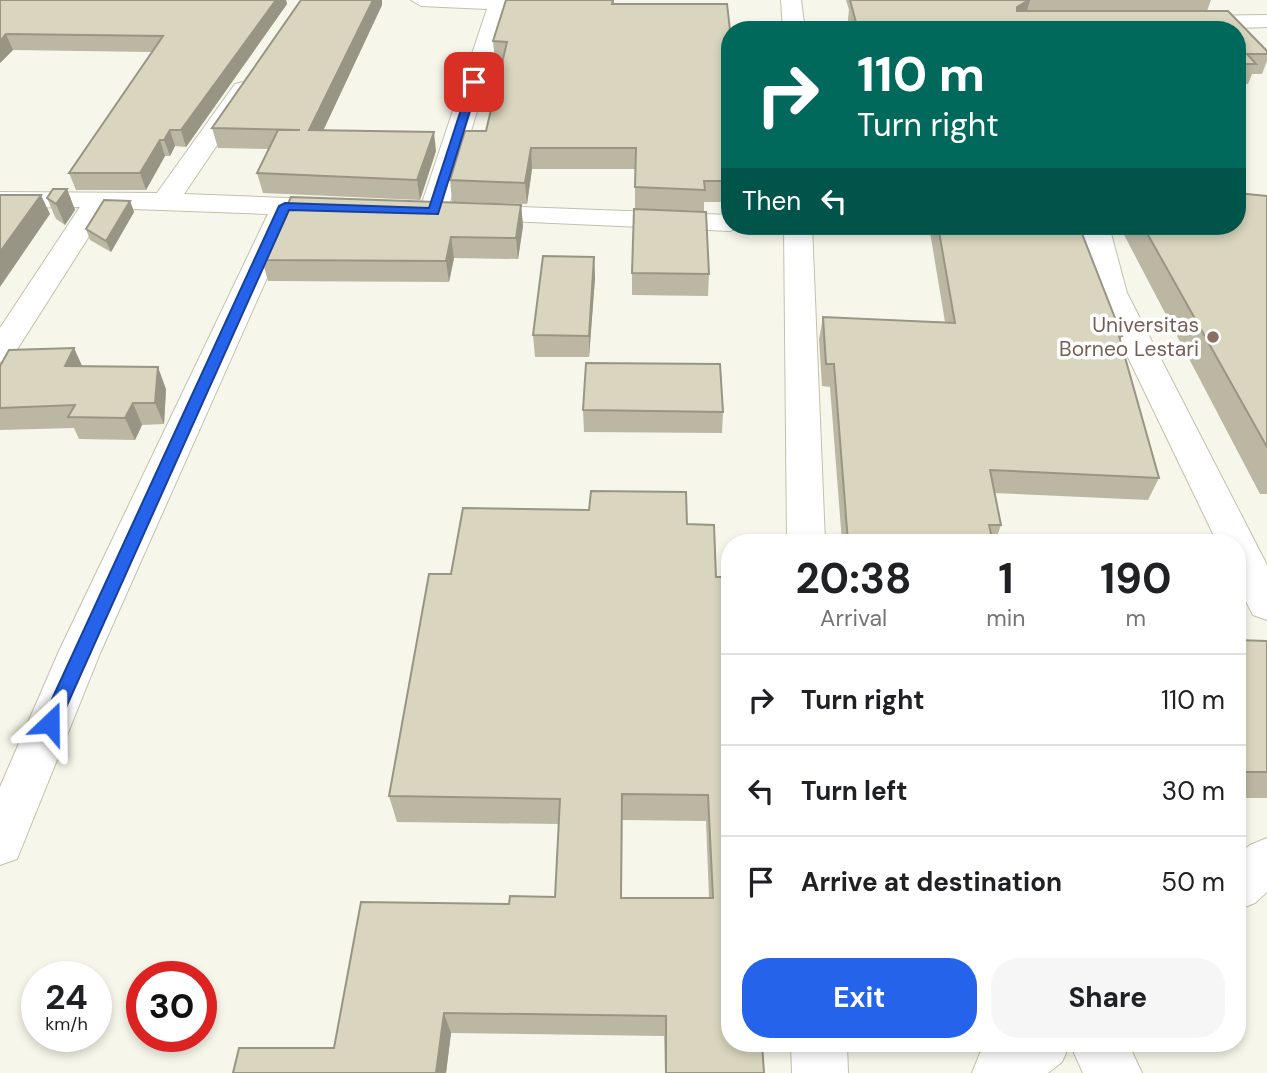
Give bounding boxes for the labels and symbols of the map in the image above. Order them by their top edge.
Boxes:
pin [444,52,504,112]
place label: Universitas Borneo Lestari [1059,311,1199,363]
marker: Universitas Borneo Lestari [1205,329,1221,345]
position arrow [13,686,87,760]
speed limit sign: 30 [126,961,217,1052]

